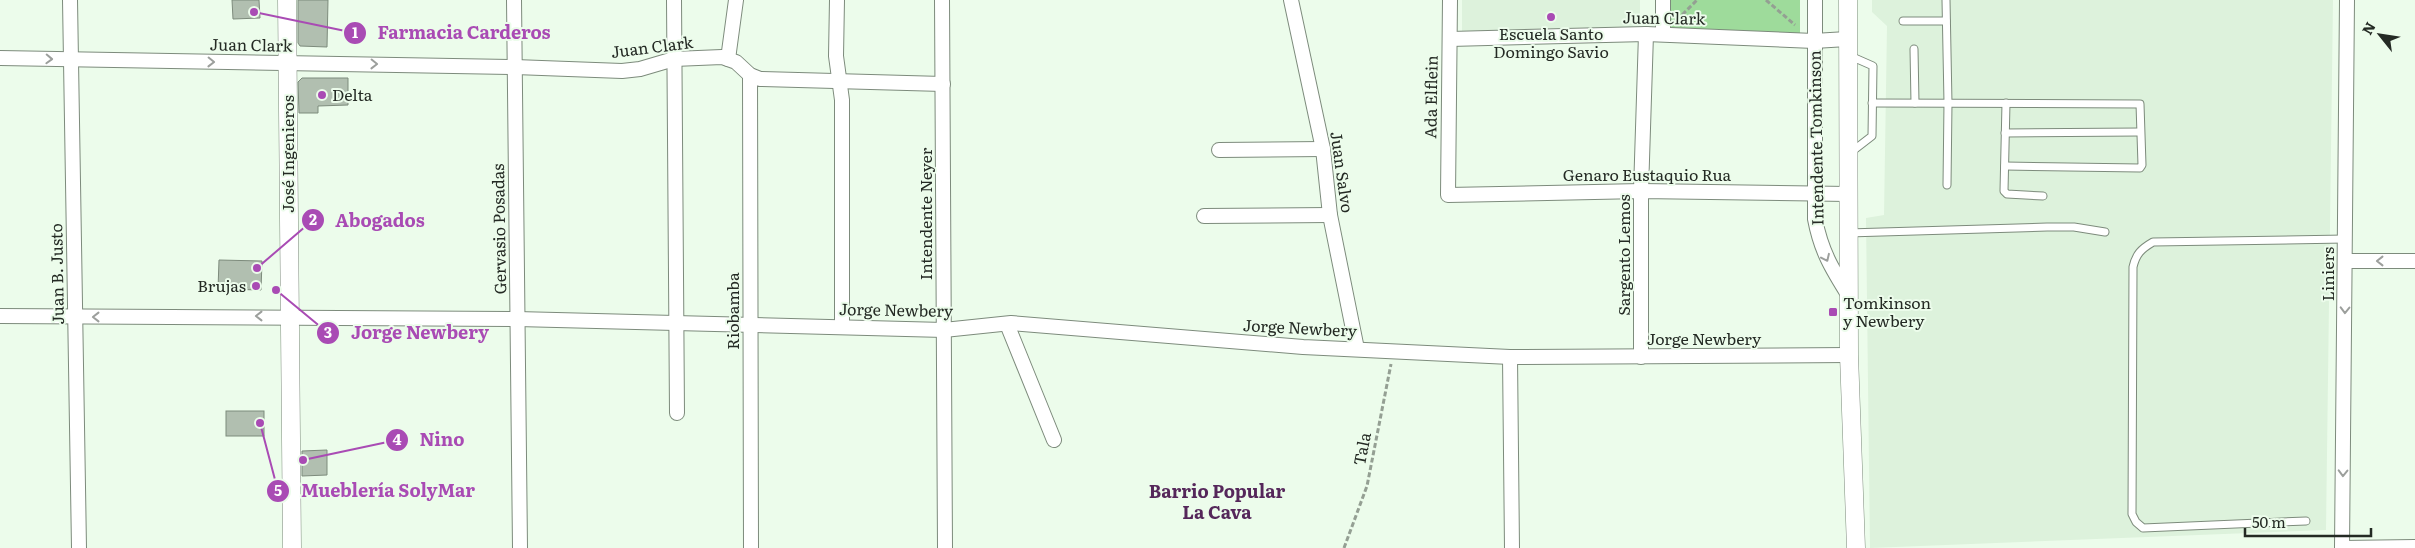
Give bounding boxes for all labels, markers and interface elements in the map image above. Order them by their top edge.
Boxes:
street label: Juan Clark [1622,4,1706,30]
north arrow [2355,10,2405,60]
marker: Escuela Santo Domingo Savio [1545,11,1557,23]
callout: Farmacia Carderos [343,16,561,49]
text: Farmacia Carderos [377,18,551,45]
text: N [2356,18,2380,38]
text: 1 [352,20,358,43]
place label: Escuela Santo Domingo Savio [1493,21,1609,63]
street label: Juan Clark [609,29,695,63]
street label: Juan Clark [209,31,293,57]
street label: Intendente Tomkinson [1801,50,1829,226]
one-way arrow [45,54,53,65]
street label: Ada Elflein [1417,55,1443,139]
one-way arrow [208,57,215,67]
one-way arrow [370,59,378,69]
place label: Delta [332,82,373,106]
marker: Delta [316,89,328,101]
street label: José Ingenieros [275,95,299,213]
street label: Juan Salvo [1325,130,1361,214]
street label: Intendente Neyer [913,147,937,280]
street label: Genaro Eustaquio Rua [1563,162,1732,186]
street label: Gervasio Posadas [485,164,511,295]
street label: Sargento Lemos [1611,194,1635,316]
callout: Abogados [300,204,435,237]
text: Abogados [335,206,425,233]
text: 2 [309,207,317,230]
street label: Juan B. Justo [43,223,69,325]
street label: Liniers [2315,247,2339,301]
one-way arrow [1820,253,1830,262]
one-way arrow [2376,256,2384,266]
street label: Riobamba [720,272,744,350]
place label: Brujas [197,273,246,297]
marker: Brujas [250,280,262,292]
place label: Tomkinson y Newbery [1843,290,1931,332]
street label: Jorge Newbery [839,296,954,322]
marker: Tomkinson y Newbery [1827,306,1839,318]
one-way arrow [2340,306,2350,314]
one-way arrow [254,311,262,321]
one-way arrow [92,312,100,322]
street label: Jorge Newbery [1242,312,1359,342]
callout: Jorge Newbery [316,317,499,350]
text: Jorge Newbery [351,318,489,345]
text: 3 [324,320,332,343]
street label: Jorge Newbery [1647,326,1762,350]
callout: Nino [384,423,474,456]
text: Nino [420,425,464,452]
text: 4 [392,427,402,450]
street label: Tala [1346,430,1376,467]
one-way arrow [2338,469,2348,477]
callout: Mueblería SolyMar [266,475,485,508]
text: Mueblería SolyMar [301,476,475,503]
district label: Barrio Popular La Cava [1149,477,1285,525]
text: 5 [274,478,282,501]
scale bar [2245,506,2371,538]
text: 50 m [2252,510,2286,533]

